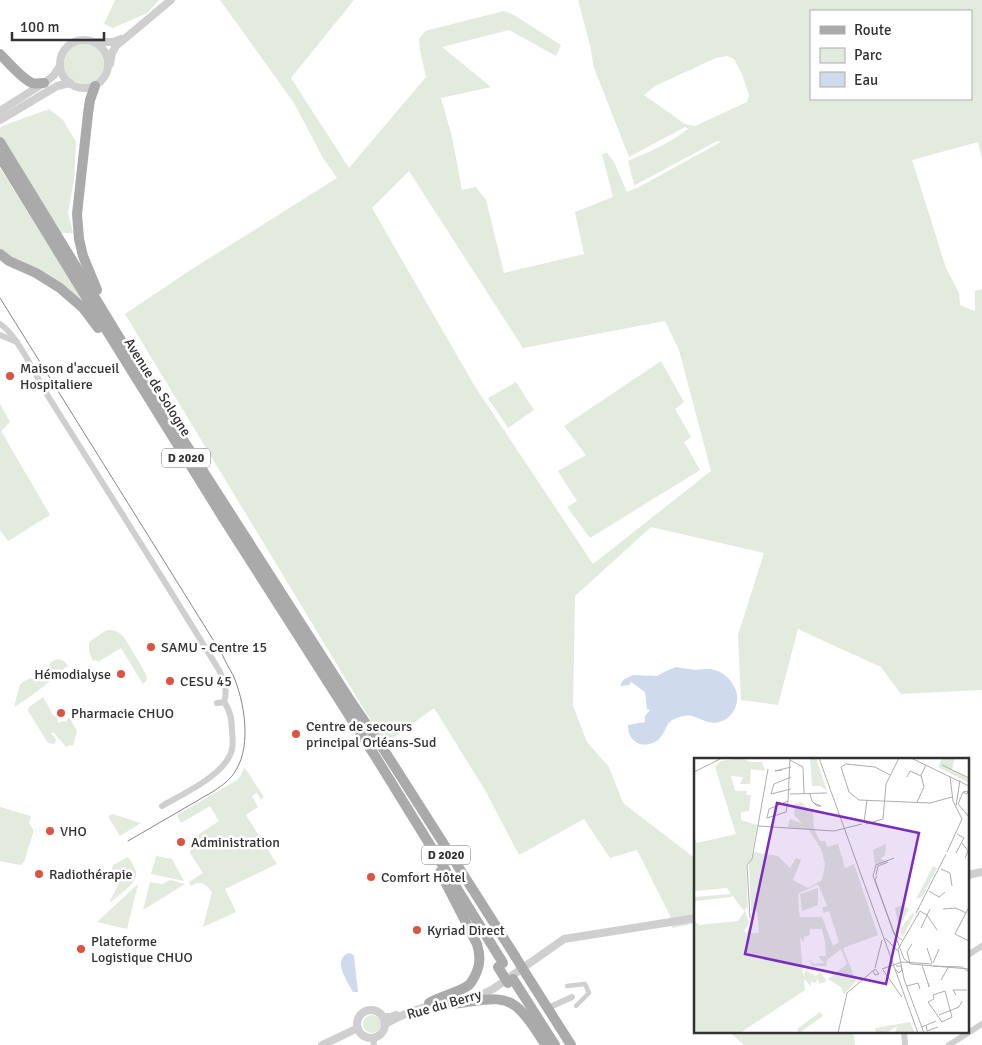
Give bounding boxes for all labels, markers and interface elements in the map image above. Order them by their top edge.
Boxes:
scale bar [12,10,105,42]
legend [810,10,972,100]
text: 100 m [20,18,60,36]
text: Route [854,21,891,39]
text: Parc [854,46,882,64]
text: Eau [854,71,878,89]
street label: Avenue de Sologne [120,335,195,440]
place label: Maison d'accueil Hospitaliere [20,360,119,393]
marker: Maison d'accueil Hospitaliere [4,370,16,382]
road number: D 2020 [162,448,210,468]
place label: SAMU - Centre 15 [161,639,267,656]
marker: SAMU - Centre 15 [145,641,157,653]
place label: Hémodialyse [34,666,111,683]
marker: Hémodialyse [115,668,127,680]
place label: CESU 45 [180,673,232,690]
marker: CESU 45 [164,675,176,687]
place label: Pharmacie CHUO [71,705,174,722]
marker: Pharmacie CHUO [55,707,67,719]
place label: Centre de secours principal Orléans-Sud [306,718,436,751]
marker: Centre de secours principal Orléans-Sud [290,728,302,740]
inset map [694,758,970,1032]
place label: VHO [60,823,87,840]
marker: VHO [44,825,56,837]
place label: Administration [191,834,280,851]
marker: Administration [175,836,187,848]
road number: D 2020 [422,846,470,864]
place label: Radiothérapie [49,866,133,883]
marker: Radiothérapie [33,868,45,880]
place label: Comfort Hôtel [381,869,466,886]
marker: Comfort Hôtel [365,871,377,883]
place label: Kyriad Direct [427,922,505,939]
marker: Kyriad Direct [411,924,423,936]
place label: Plateforme Logistique CHUO [91,933,193,966]
marker: Plateforme Logistique CHUO [75,943,87,955]
street label: Rue du Berry [405,986,484,1023]

